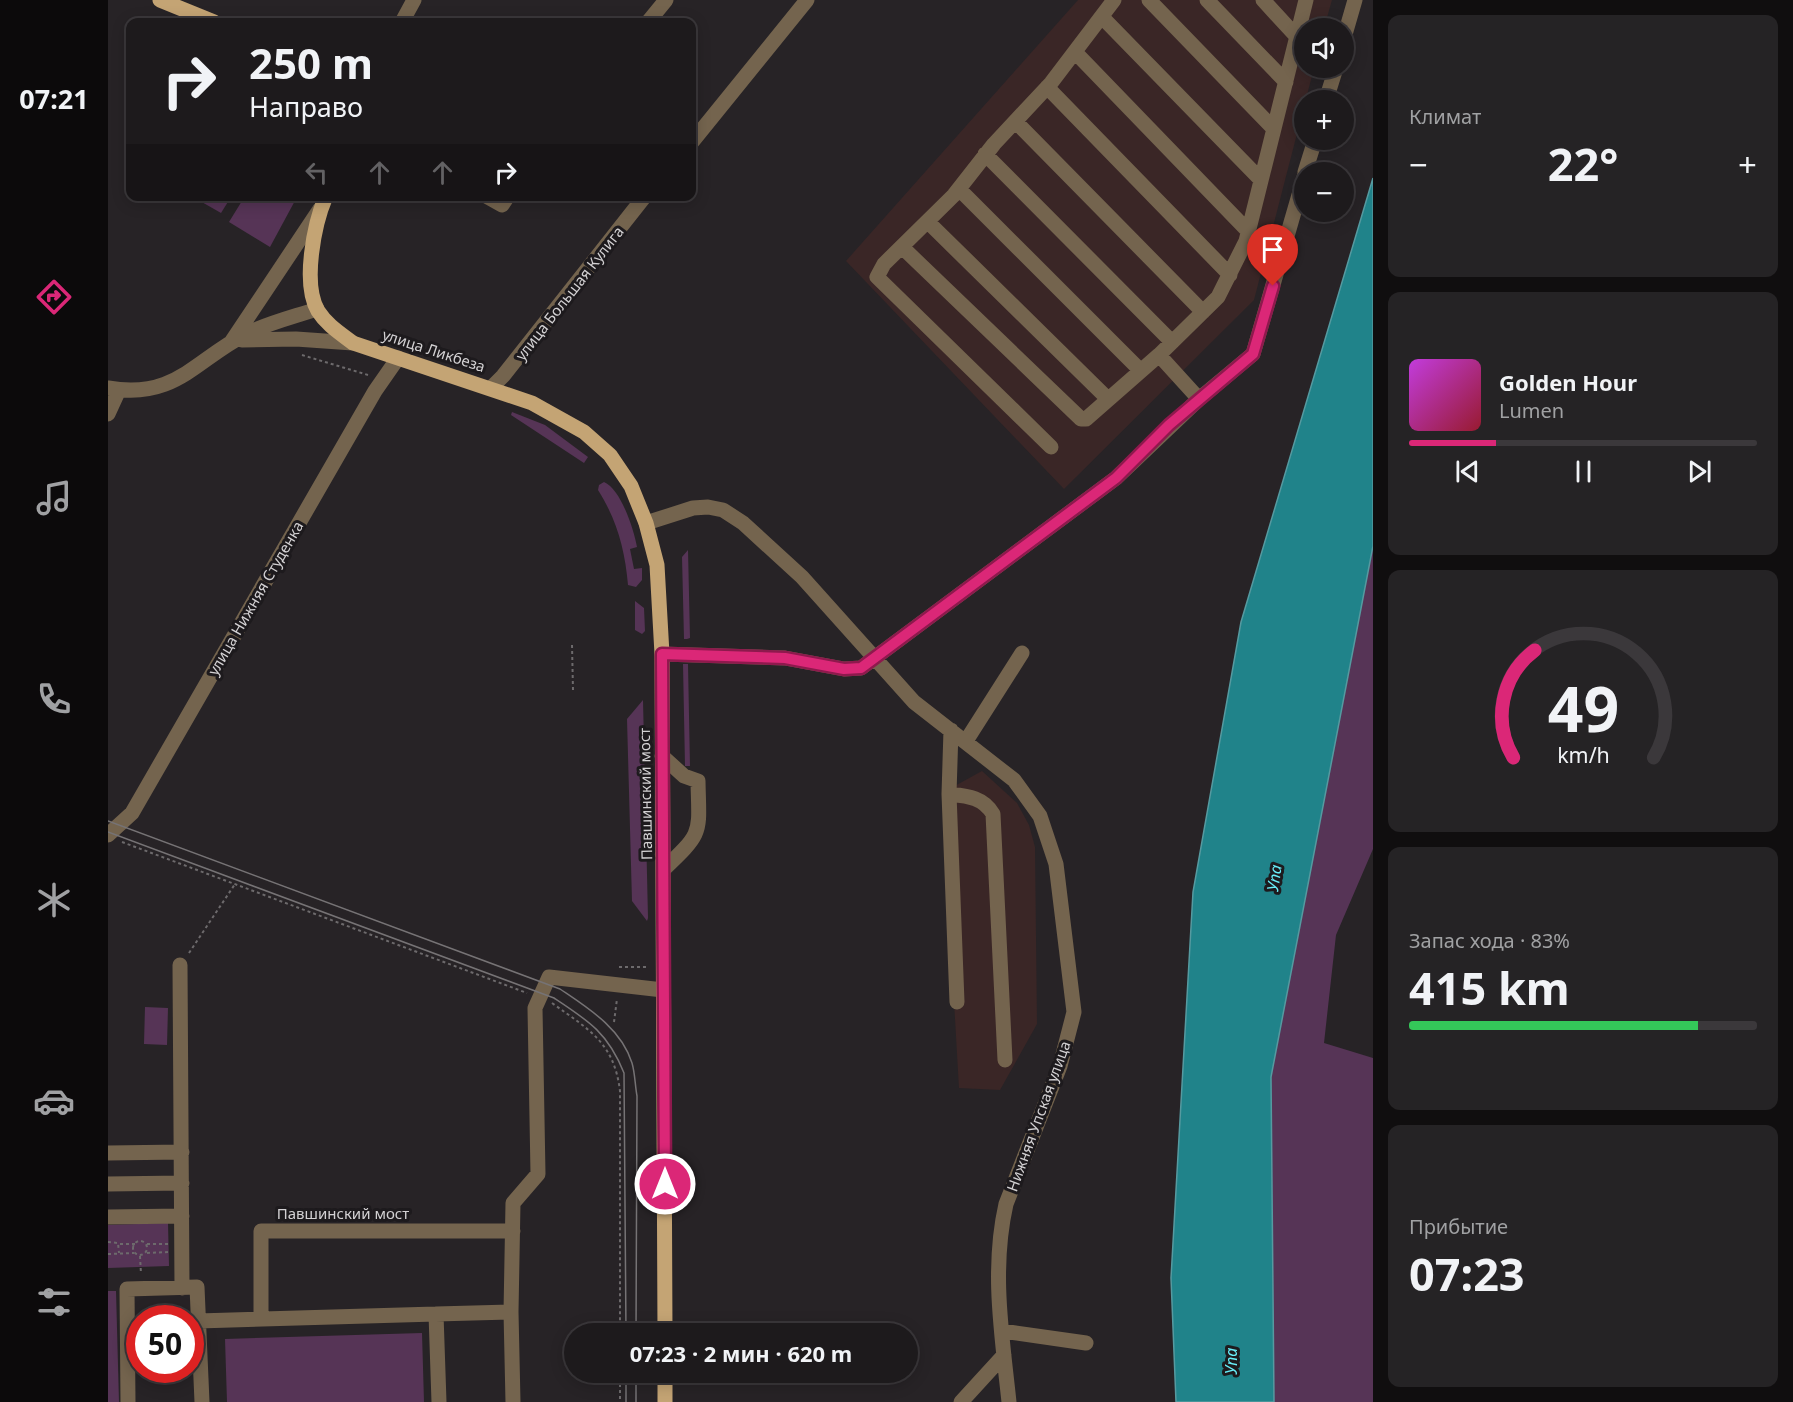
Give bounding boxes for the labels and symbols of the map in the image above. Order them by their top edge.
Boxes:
street label: улица Большая Кулига [510,222,628,364]
pin [1247,224,1298,286]
street label: улица Ликбеза [380,324,488,376]
street label: улица Нижняя Cтуденкa [203,517,307,679]
street label: Павшинский мост [634,728,656,860]
water label: Упа [1261,863,1287,893]
street label: Нижняя Упская улица [1001,1038,1075,1194]
position arrow [633,1152,697,1216]
street label: Павшинский мост [277,1203,409,1223]
speed limit sign: 50 [126,1305,204,1383]
water label: Упа [1220,1348,1242,1374]

